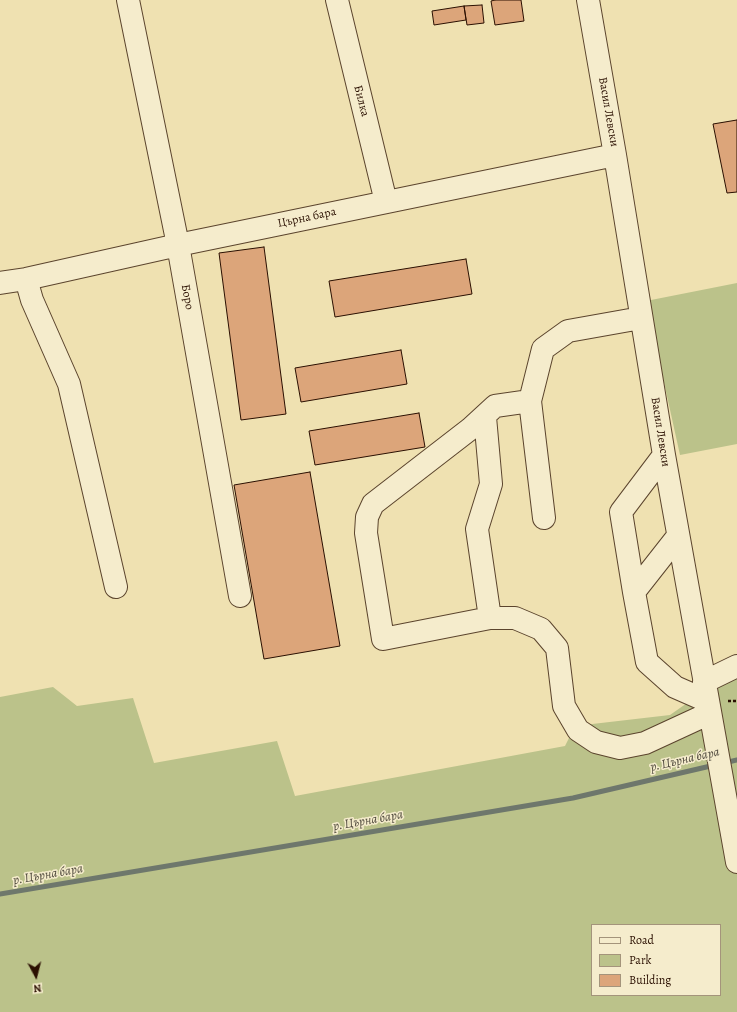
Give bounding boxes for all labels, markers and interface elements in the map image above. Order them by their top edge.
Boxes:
street label: Васил Левски [595,76,621,148]
street label: Билка [350,84,372,118]
street label: Църна бара [276,205,338,231]
street label: Боро [178,283,196,311]
street label: Васил Левски [647,396,673,468]
water label: р. Църна бара [649,744,721,776]
water label: р. Църна бара [332,807,404,835]
water label: р. Църна бара [12,861,84,889]
legend [591,924,721,996]
text: Road [629,932,654,948]
text: Park [629,952,652,968]
north arrow [16,956,56,996]
text: Building [629,972,671,988]
text: N [33,980,42,996]

